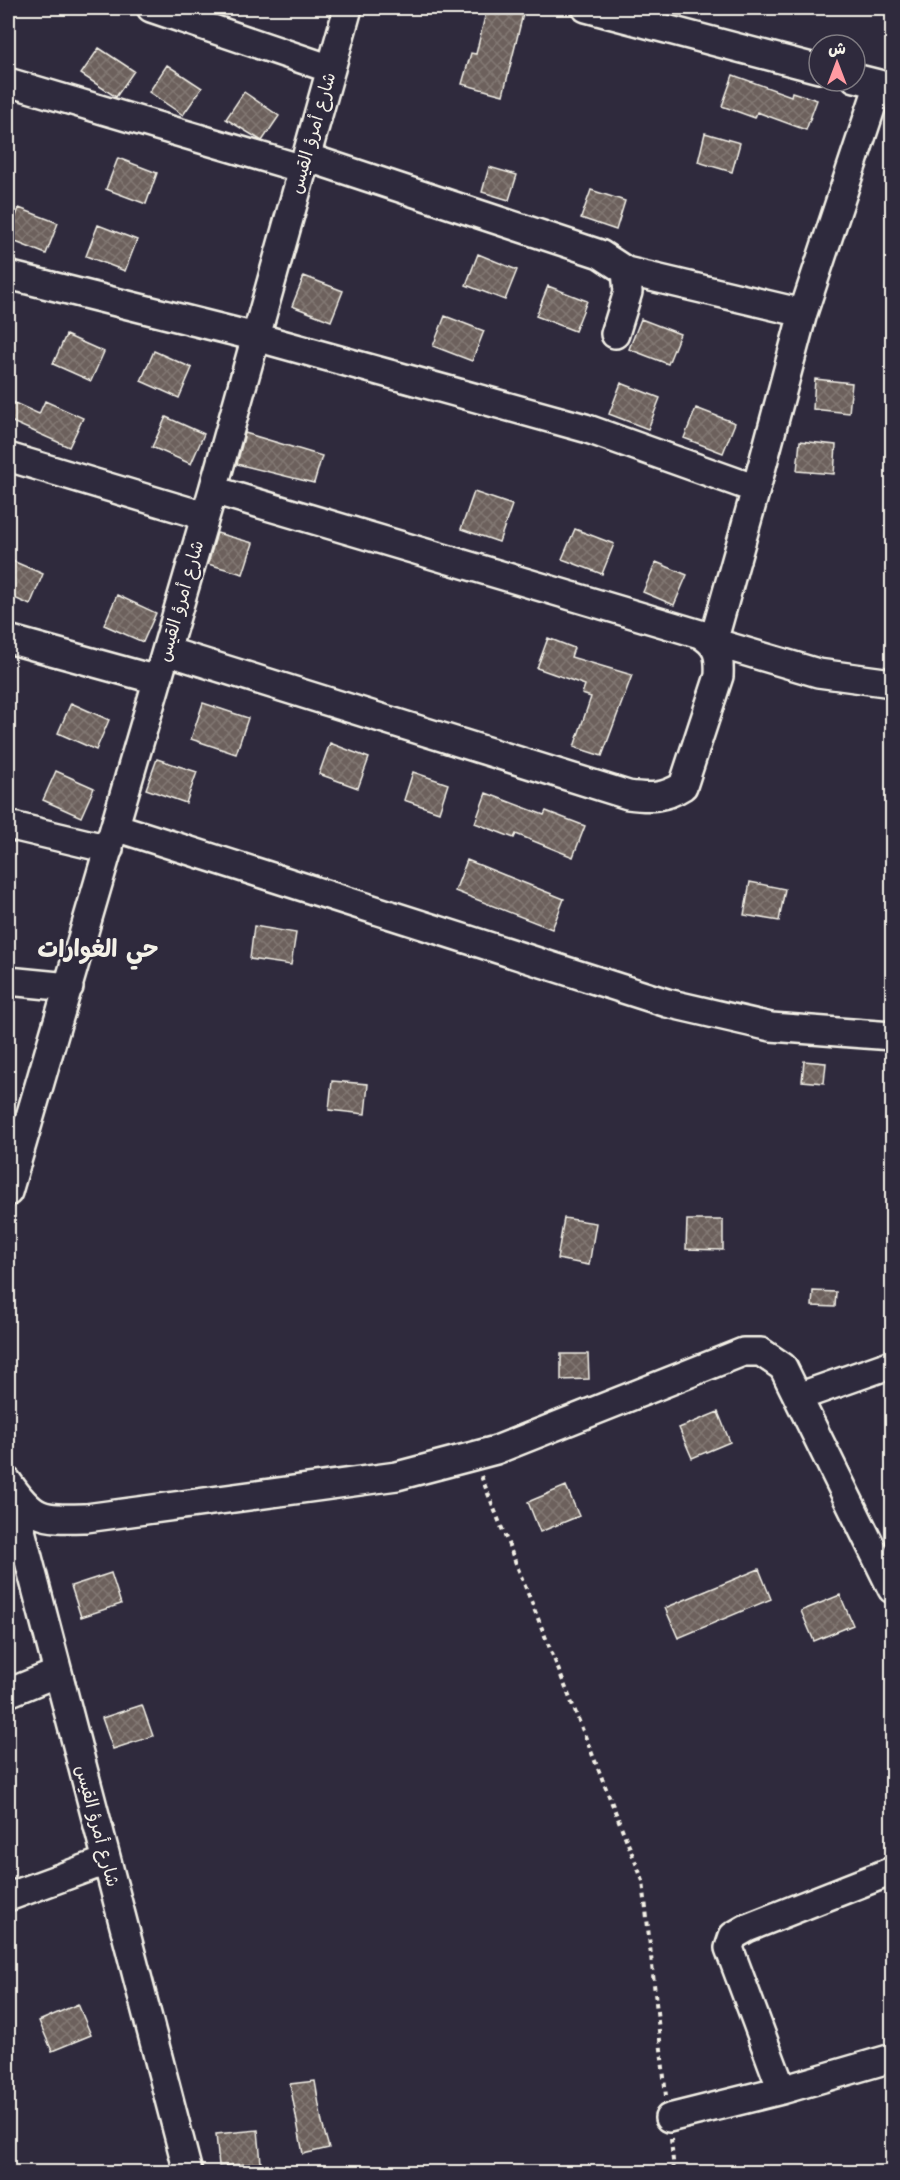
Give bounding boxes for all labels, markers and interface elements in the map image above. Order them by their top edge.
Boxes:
north arrow [807,33,867,93]
text: ش [828,40,846,58]
street label: شارع أمرؤ القيس [286,70,341,196]
street label: شارع أمرؤ القيس [154,538,209,664]
district label: حي الغوارات [38,935,158,970]
street label: شارع أمرؤ القيس [70,1763,123,1889]

